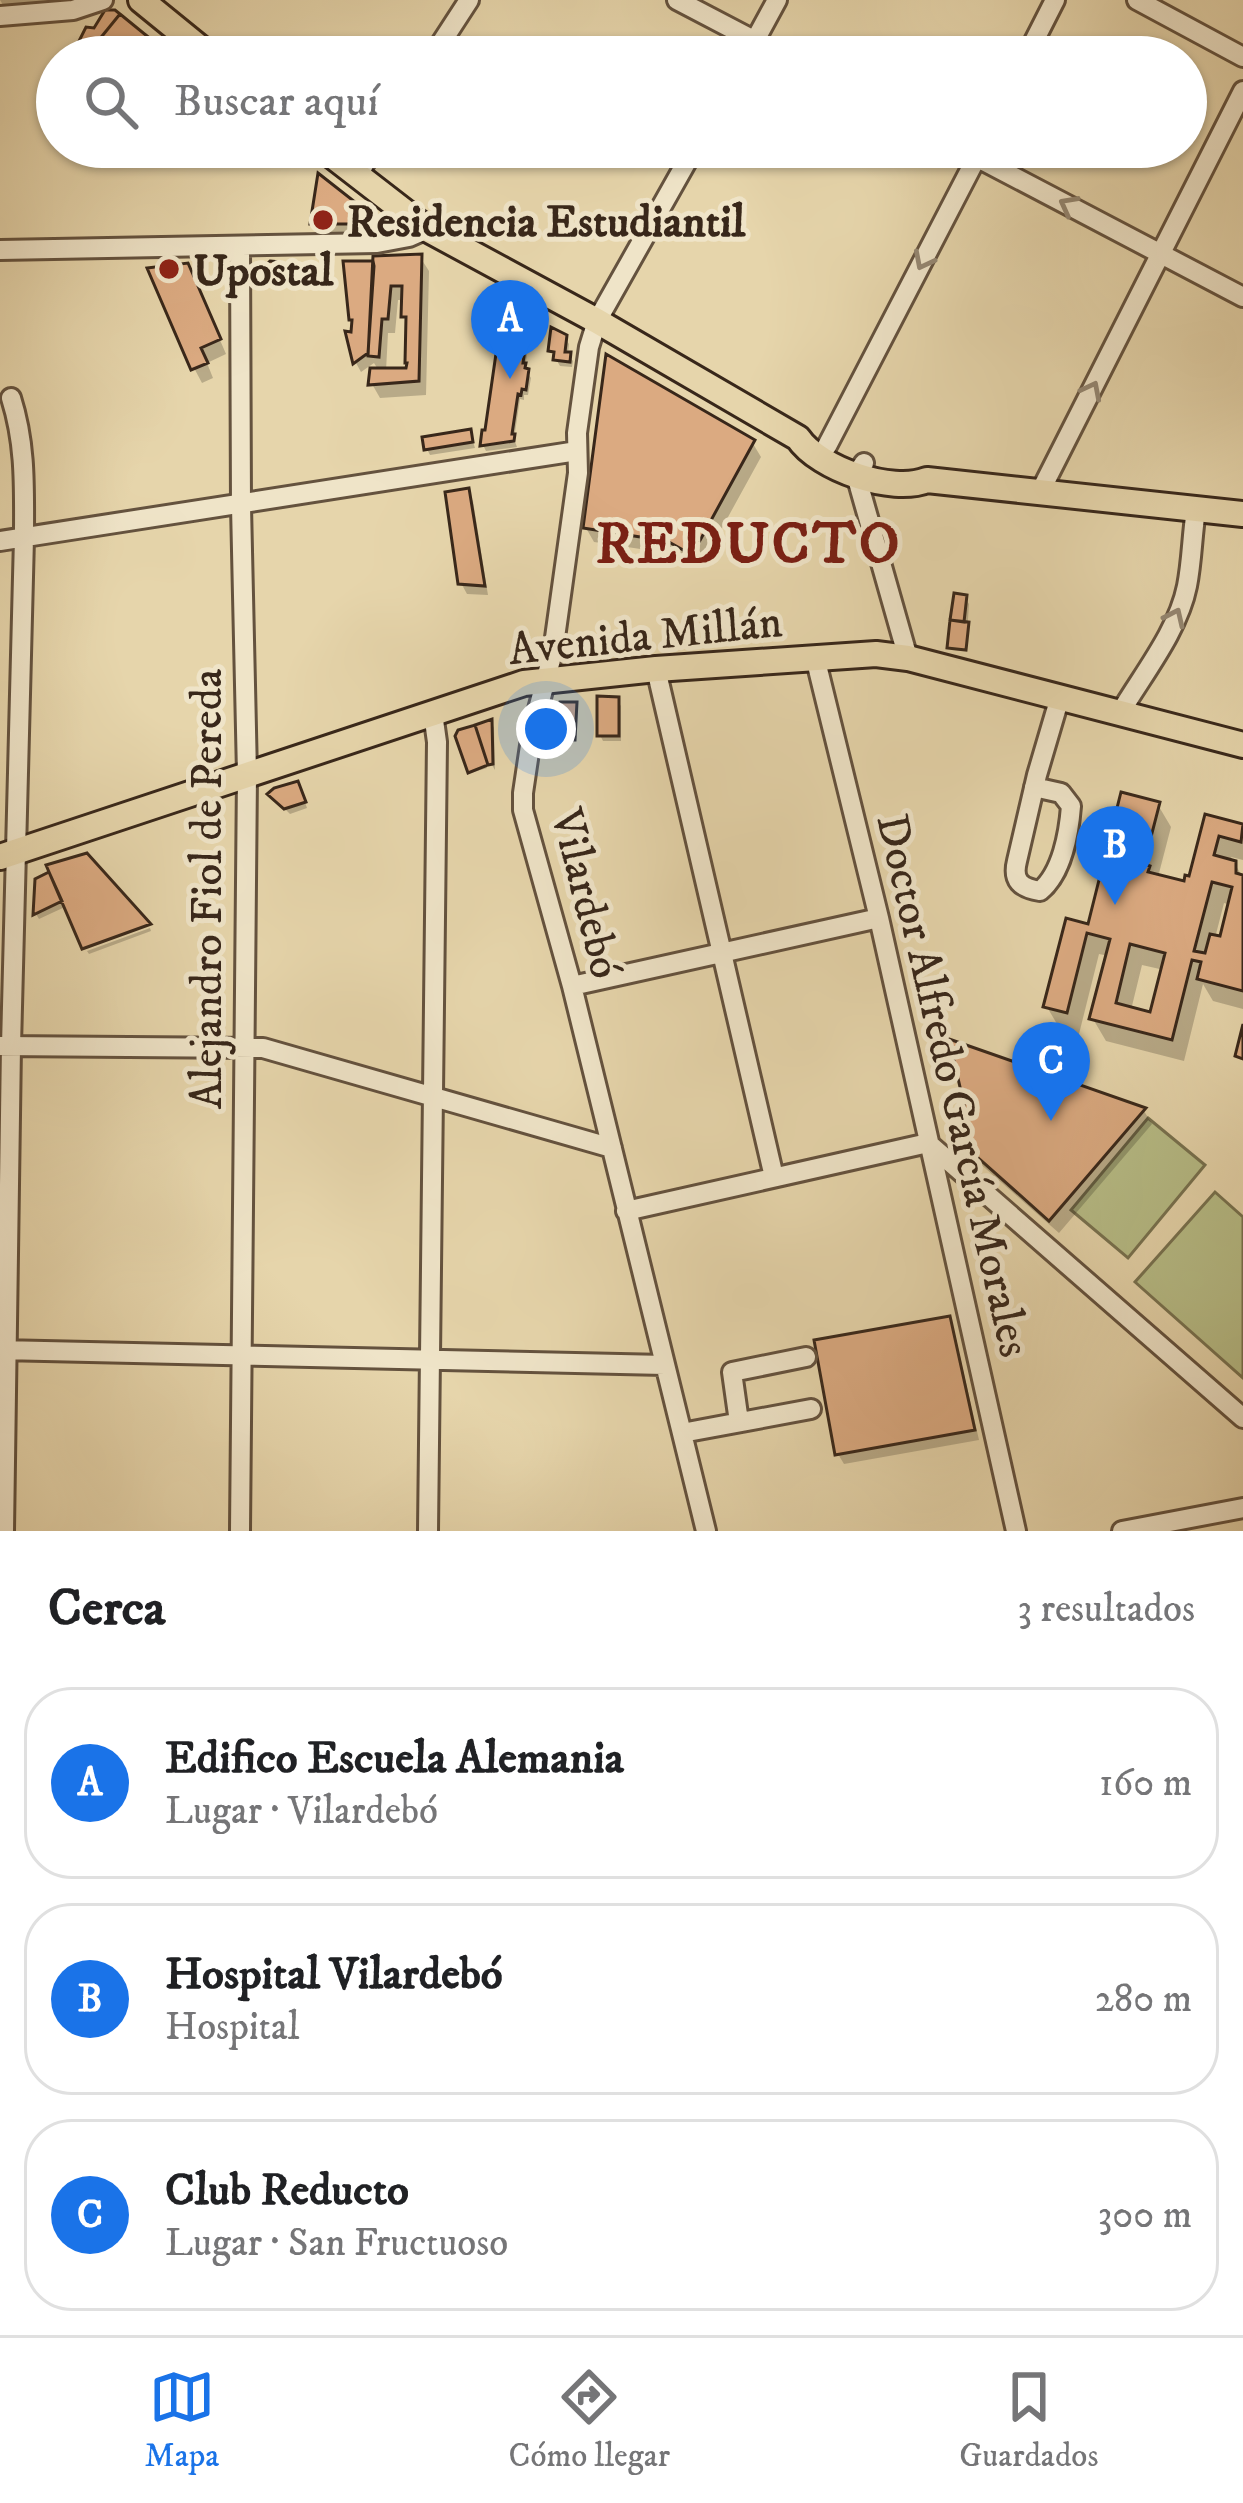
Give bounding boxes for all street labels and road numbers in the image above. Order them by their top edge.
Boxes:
street label: Avenida Millán [506,595,785,679]
street label: Alejandro Fiol de Pereda [180,669,236,1109]
street label: Vilardebó [537,802,633,984]
street label: Doctor Alfredo García Morales [862,809,1042,1362]

